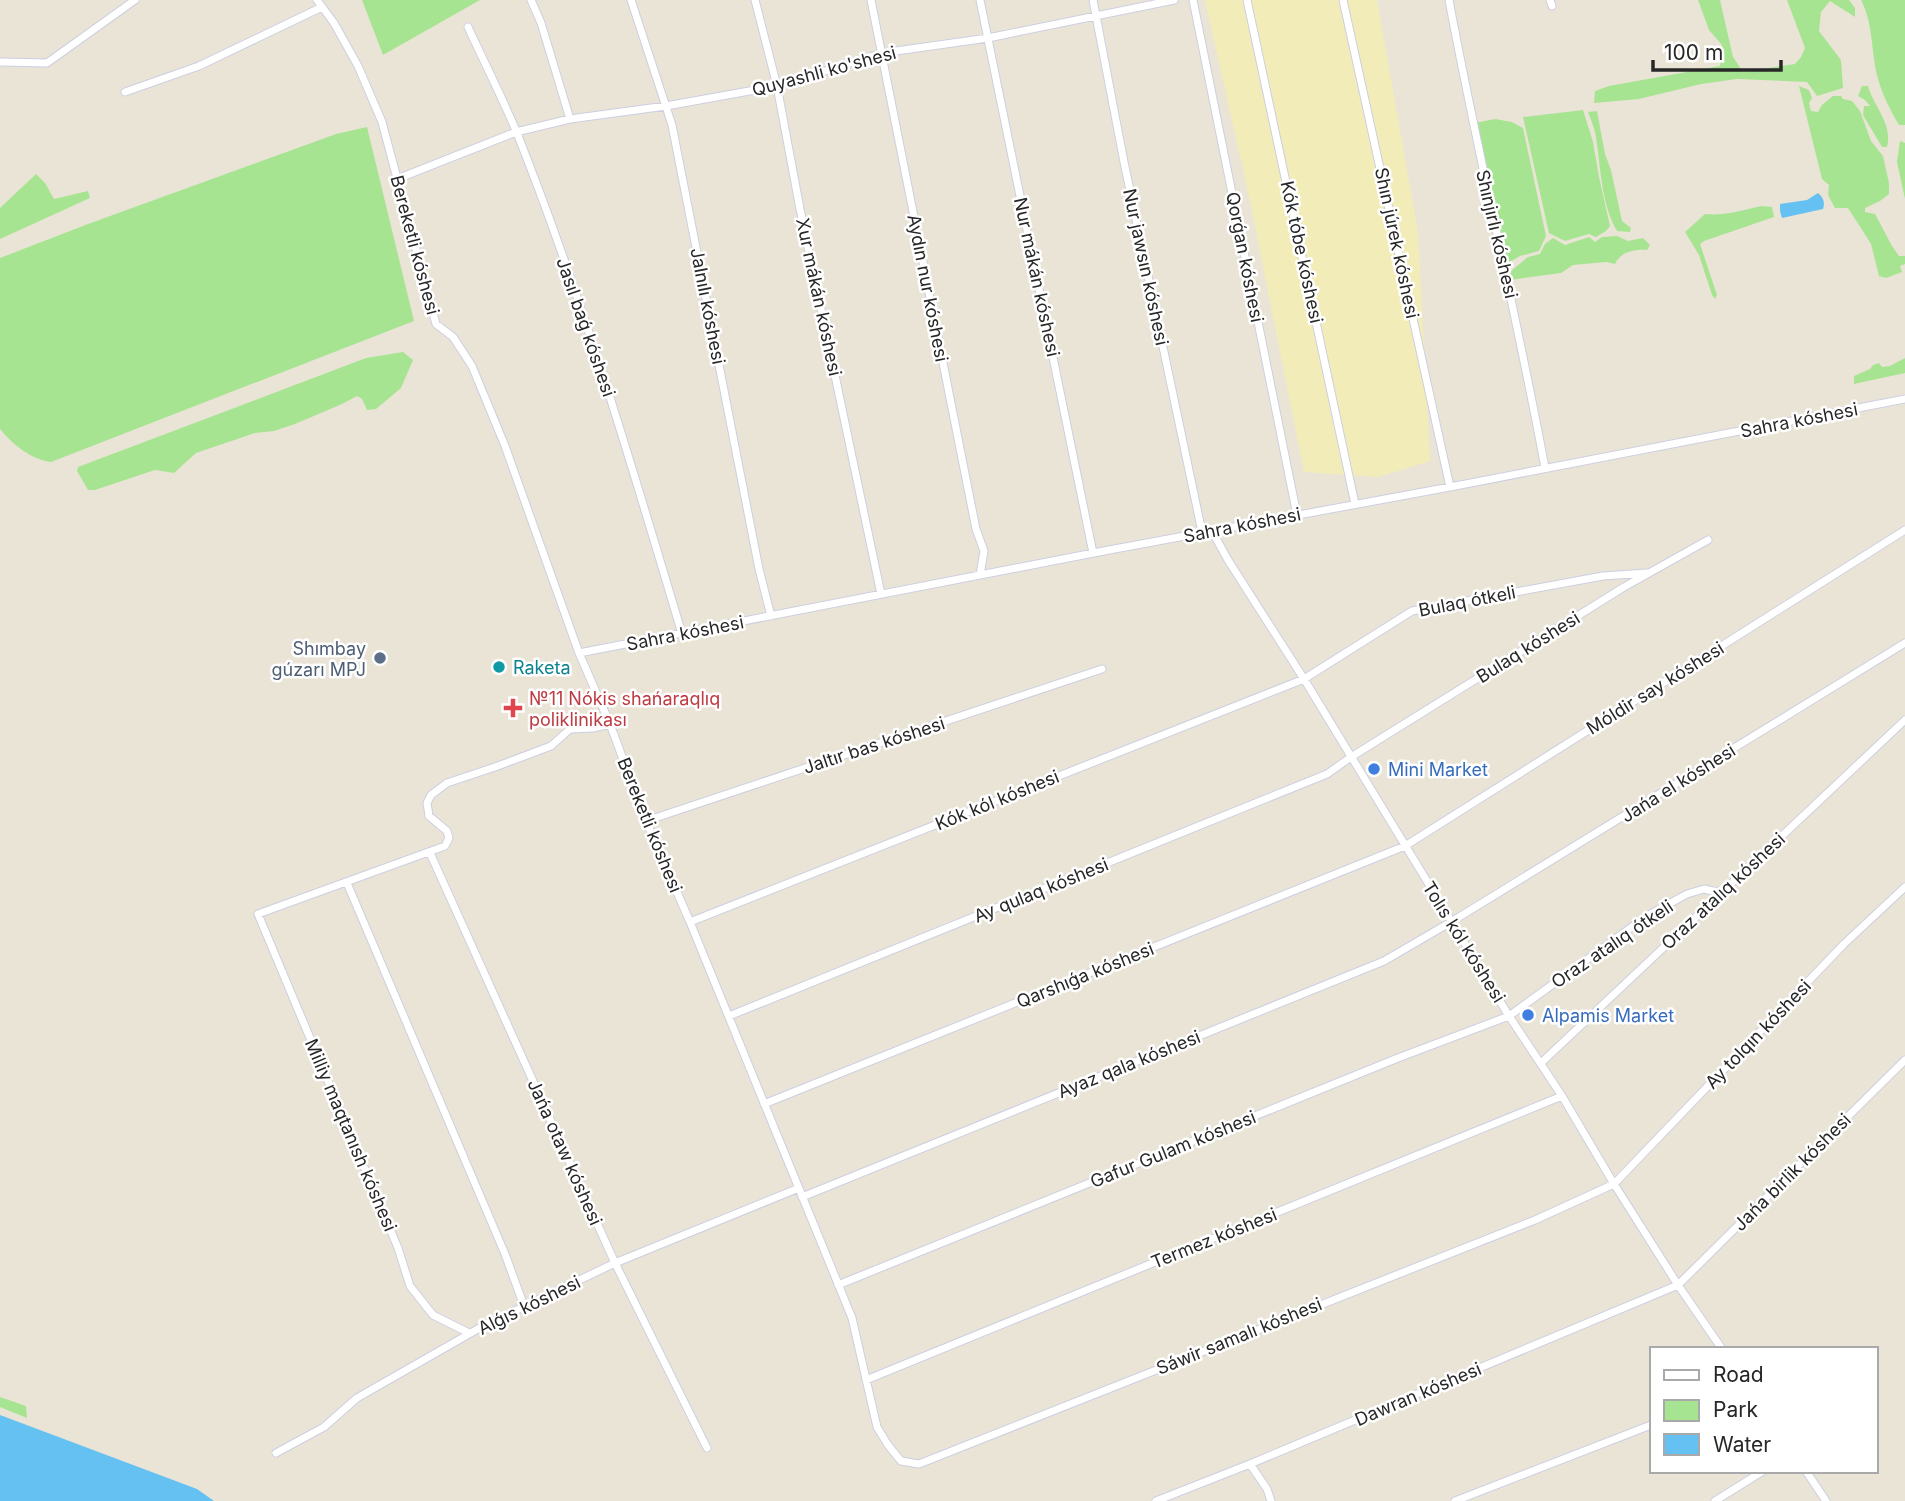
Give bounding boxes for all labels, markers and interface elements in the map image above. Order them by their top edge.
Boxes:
scale bar [1653,28,1781,72]
text: 100 m [1664,40,1723,65]
street label: Quyashli ko'shesi [750,42,898,100]
street label: Shın júrek kóshesi [1371,166,1423,320]
street label: Shınjırlı kóshesi [1472,168,1522,300]
street label: Bereketli kóshesi [386,173,444,317]
street label: Kók tóbe kóshesi [1277,179,1327,325]
street label: Nur jawsın kóshesi [1119,187,1173,347]
street label: Qorǵan kóshesi [1222,190,1268,324]
street label: Nur mákán kóshesi [1010,195,1064,359]
street label: Aydın nur kóshesi [903,212,953,364]
street label: Xur mákán kóshesi [792,216,846,378]
street label: Jalnılı kóshesi [686,246,730,366]
street label: Jasıl baǵ kóshesi [552,255,620,399]
street label: Sahra kóshesi [1739,398,1859,442]
street label: Sahra kóshesi [1182,503,1302,547]
street label: Bulaq ótkeli [1417,581,1517,621]
street label: Bulaq kóshesi [1473,607,1583,687]
street label: Sahra kóshesi [625,611,745,655]
street label: Móldir say kóshesi [1582,637,1728,739]
place label: Shımbay gúzarı MPJ [271,638,366,680]
marker: Shımbay gúzarı MPJ [372,650,388,666]
place label: Raketa [513,657,571,678]
marker: Raketa [491,659,507,675]
place label: №11 Nókis shańaraqlıq poliklinikası [529,688,720,730]
marker: №11 Nókis shańaraqlıq poliklinikası [503,698,523,718]
street label: Jaltır bas kóshesi [801,712,947,778]
street label: Jańa el kóshesi [1617,739,1739,827]
street label: Bereketli kóshesi [613,754,687,896]
place label: Mini Market [1388,759,1488,780]
marker: Mini Market [1366,761,1382,777]
street label: Kók kól kóshesi [932,766,1062,834]
street label: Oraz atalıq kóshesi [1657,828,1789,954]
street label: Ay qulaq kóshesi [971,853,1111,927]
street label: Tolıs kól kóshesi [1418,878,1510,1006]
street label: Oraz atalıq ótkeli [1547,896,1677,992]
street label: Qarshıǵa kóshesi [1013,938,1157,1012]
street label: Ay tolqın kóshesi [1701,975,1815,1093]
place label: Alpamis Market [1542,1005,1674,1026]
marker: Alpamis Market [1520,1007,1536,1023]
street label: Ayaz qala kóshesi [1055,1026,1203,1102]
street label: Milliy maqtanısh kóshesi [301,1036,401,1234]
street label: Jańa otaw kóshesi [523,1076,607,1228]
street label: Gafur Gulam kóshesi [1087,1106,1259,1192]
street label: Jańa birlik kóshesi [1729,1109,1855,1235]
street label: Termez kóshesi [1148,1203,1280,1273]
street label: Alǵıs kóshesi [474,1271,584,1339]
street label: Sáwir samalı kóshesi [1153,1293,1325,1379]
legend [1650,1347,1877,1473]
street label: Dawran kóshesi [1352,1358,1484,1430]
text: Road [1713,1362,1764,1387]
text: Park [1713,1397,1758,1422]
text: Water [1713,1432,1771,1457]

